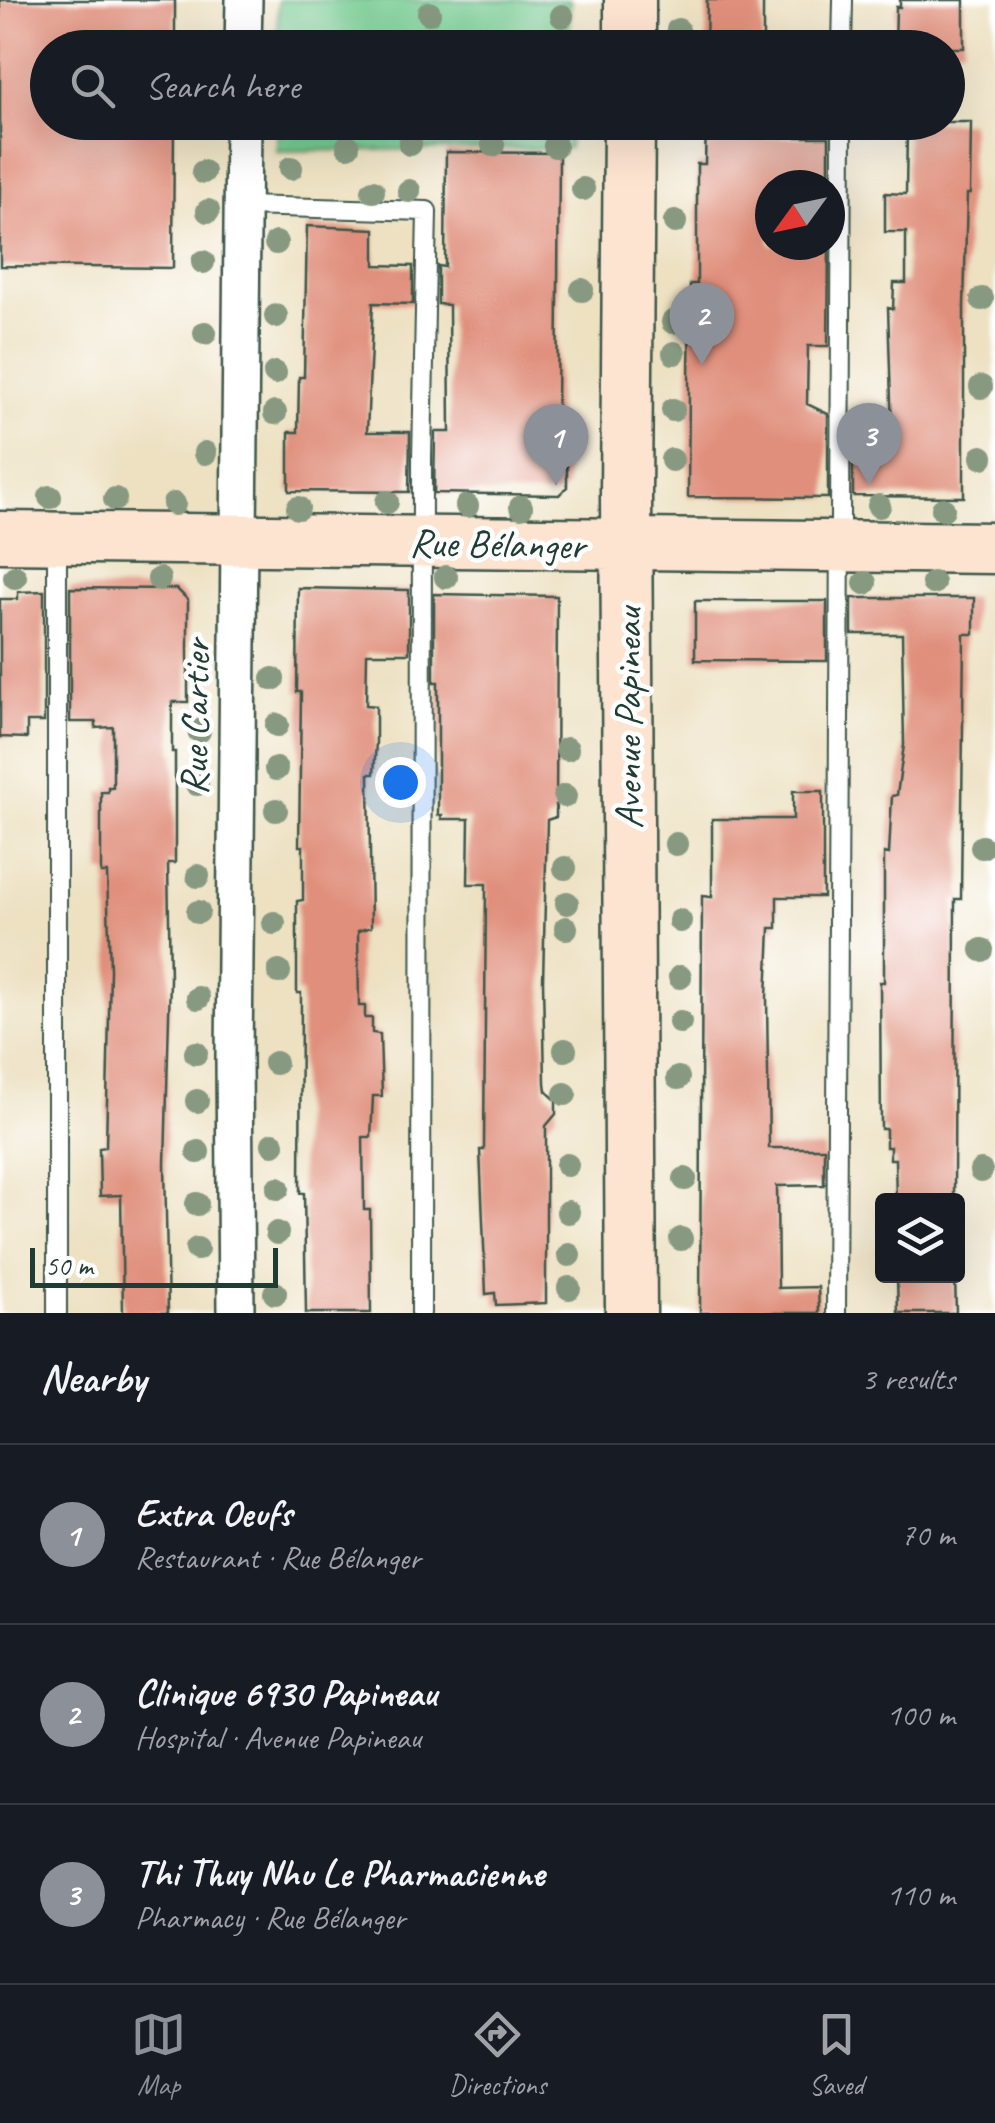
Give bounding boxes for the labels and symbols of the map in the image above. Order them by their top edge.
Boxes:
north arrow [755,170,845,260]
pin: 2 [670,282,734,365]
pin: 3 [836,402,902,485]
pin: 1 [524,404,588,486]
street label: Rue Bélanger [409,517,589,571]
street label: Avenue Papineau [603,605,653,829]
street label: Rue Cartier [169,635,221,795]
your location [375,757,426,808]
scale bar [30,1243,278,1288]

